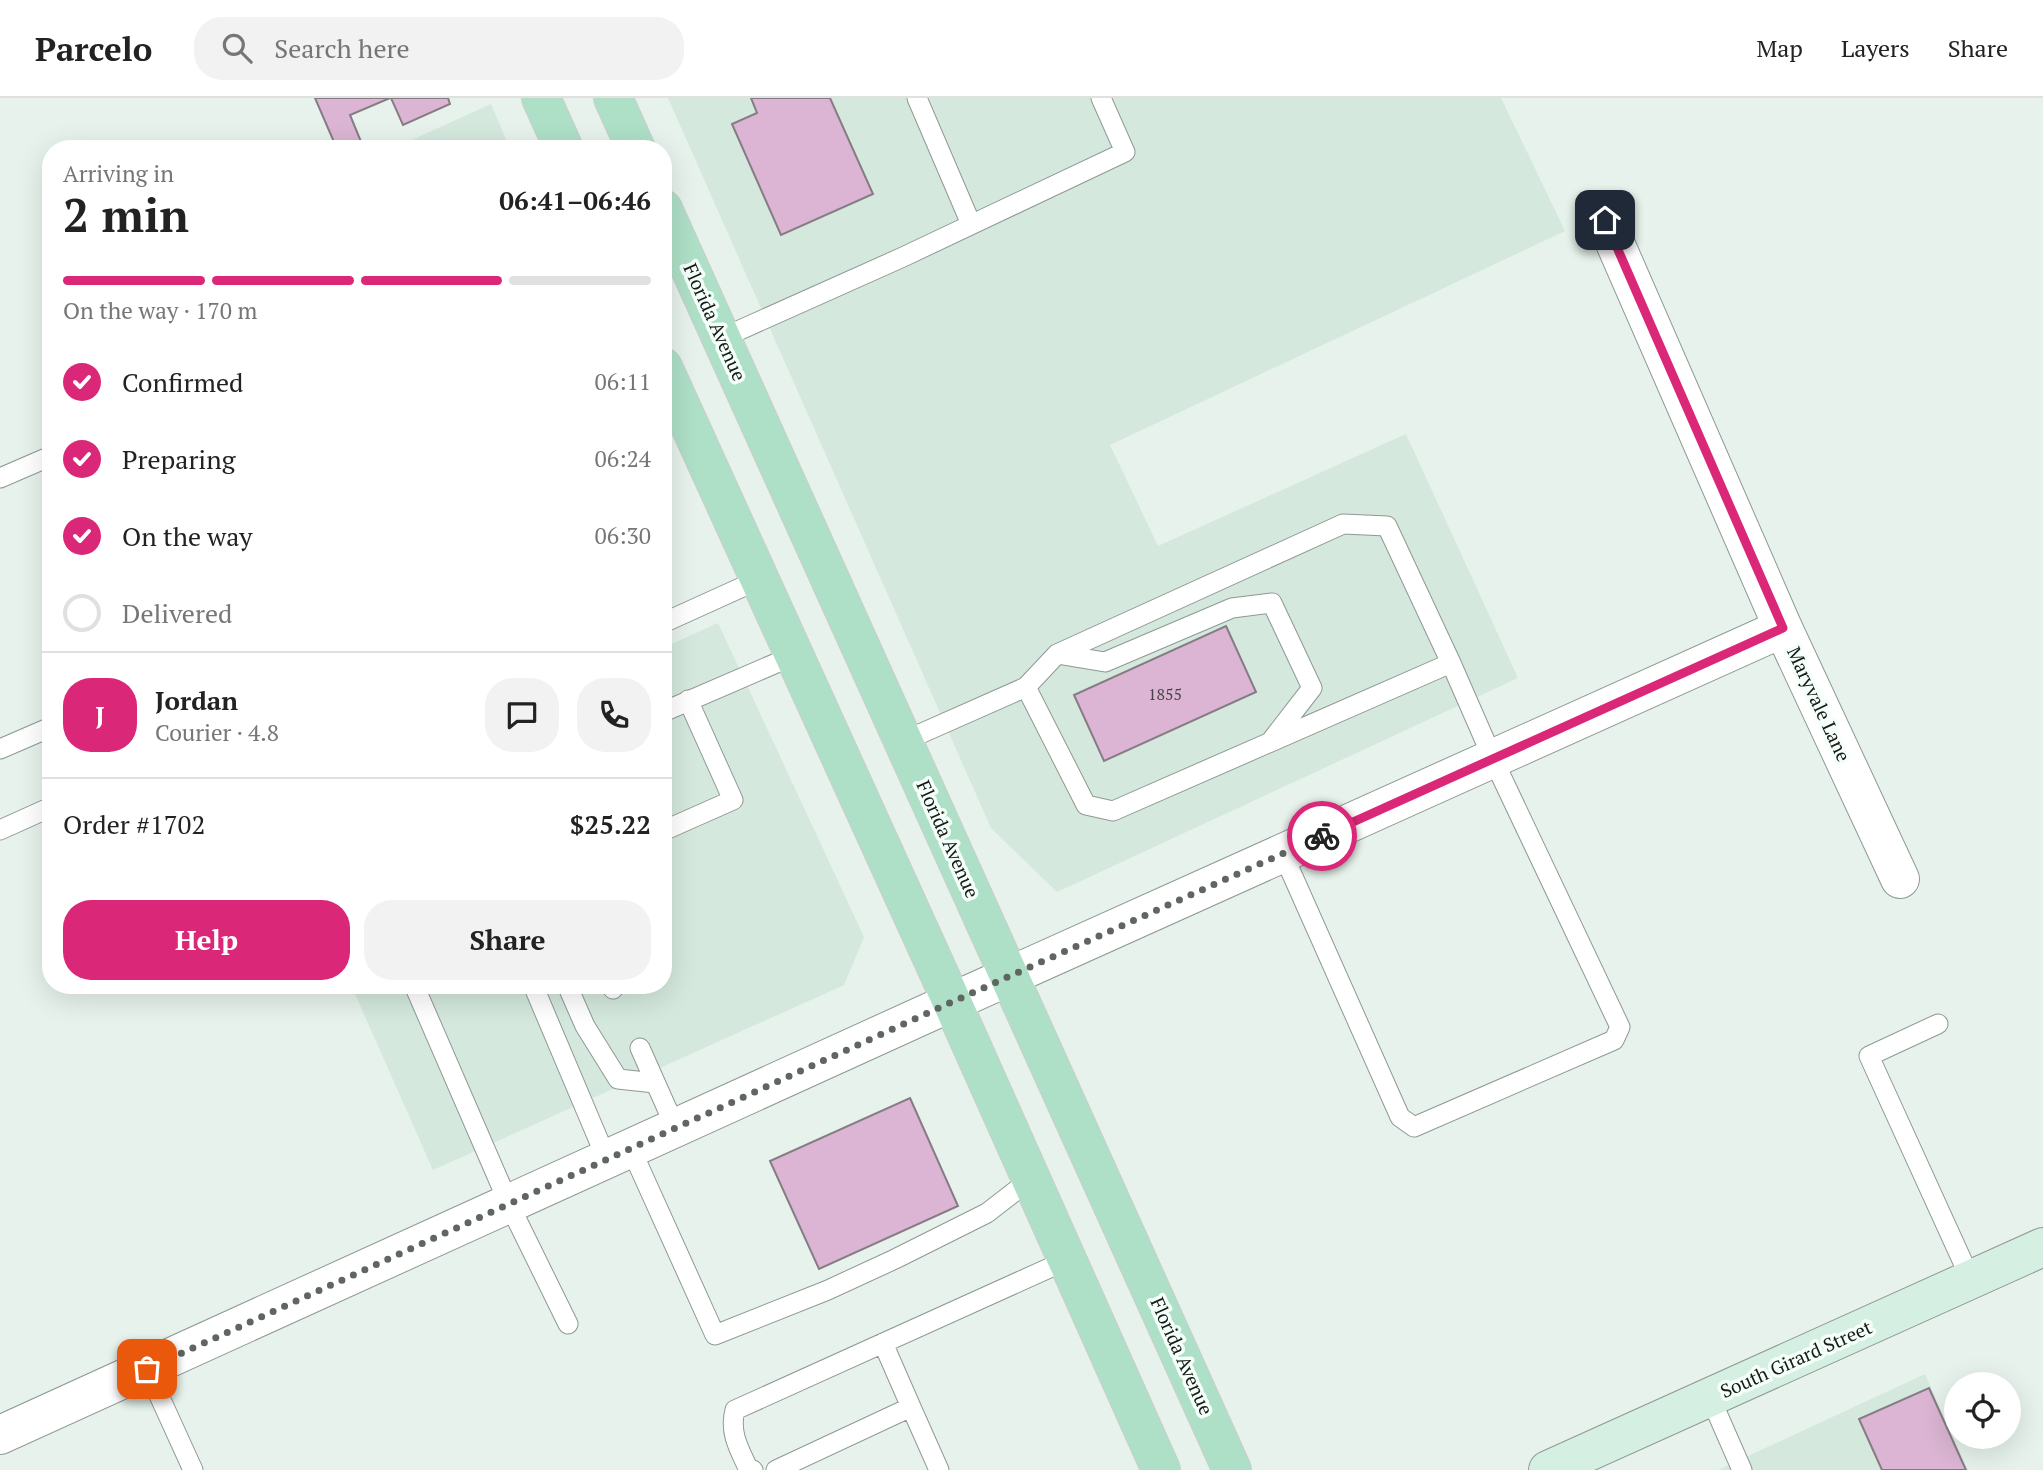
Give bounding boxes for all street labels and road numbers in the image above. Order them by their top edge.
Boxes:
street label: Florida Avenue [678,259,753,385]
street label: Maryvale Lane [1782,642,1857,765]
street label: Florida Avenue [911,776,986,902]
street label: Florida Avenue [1145,1293,1220,1419]
street label: South Girard Street [1716,1314,1875,1403]

